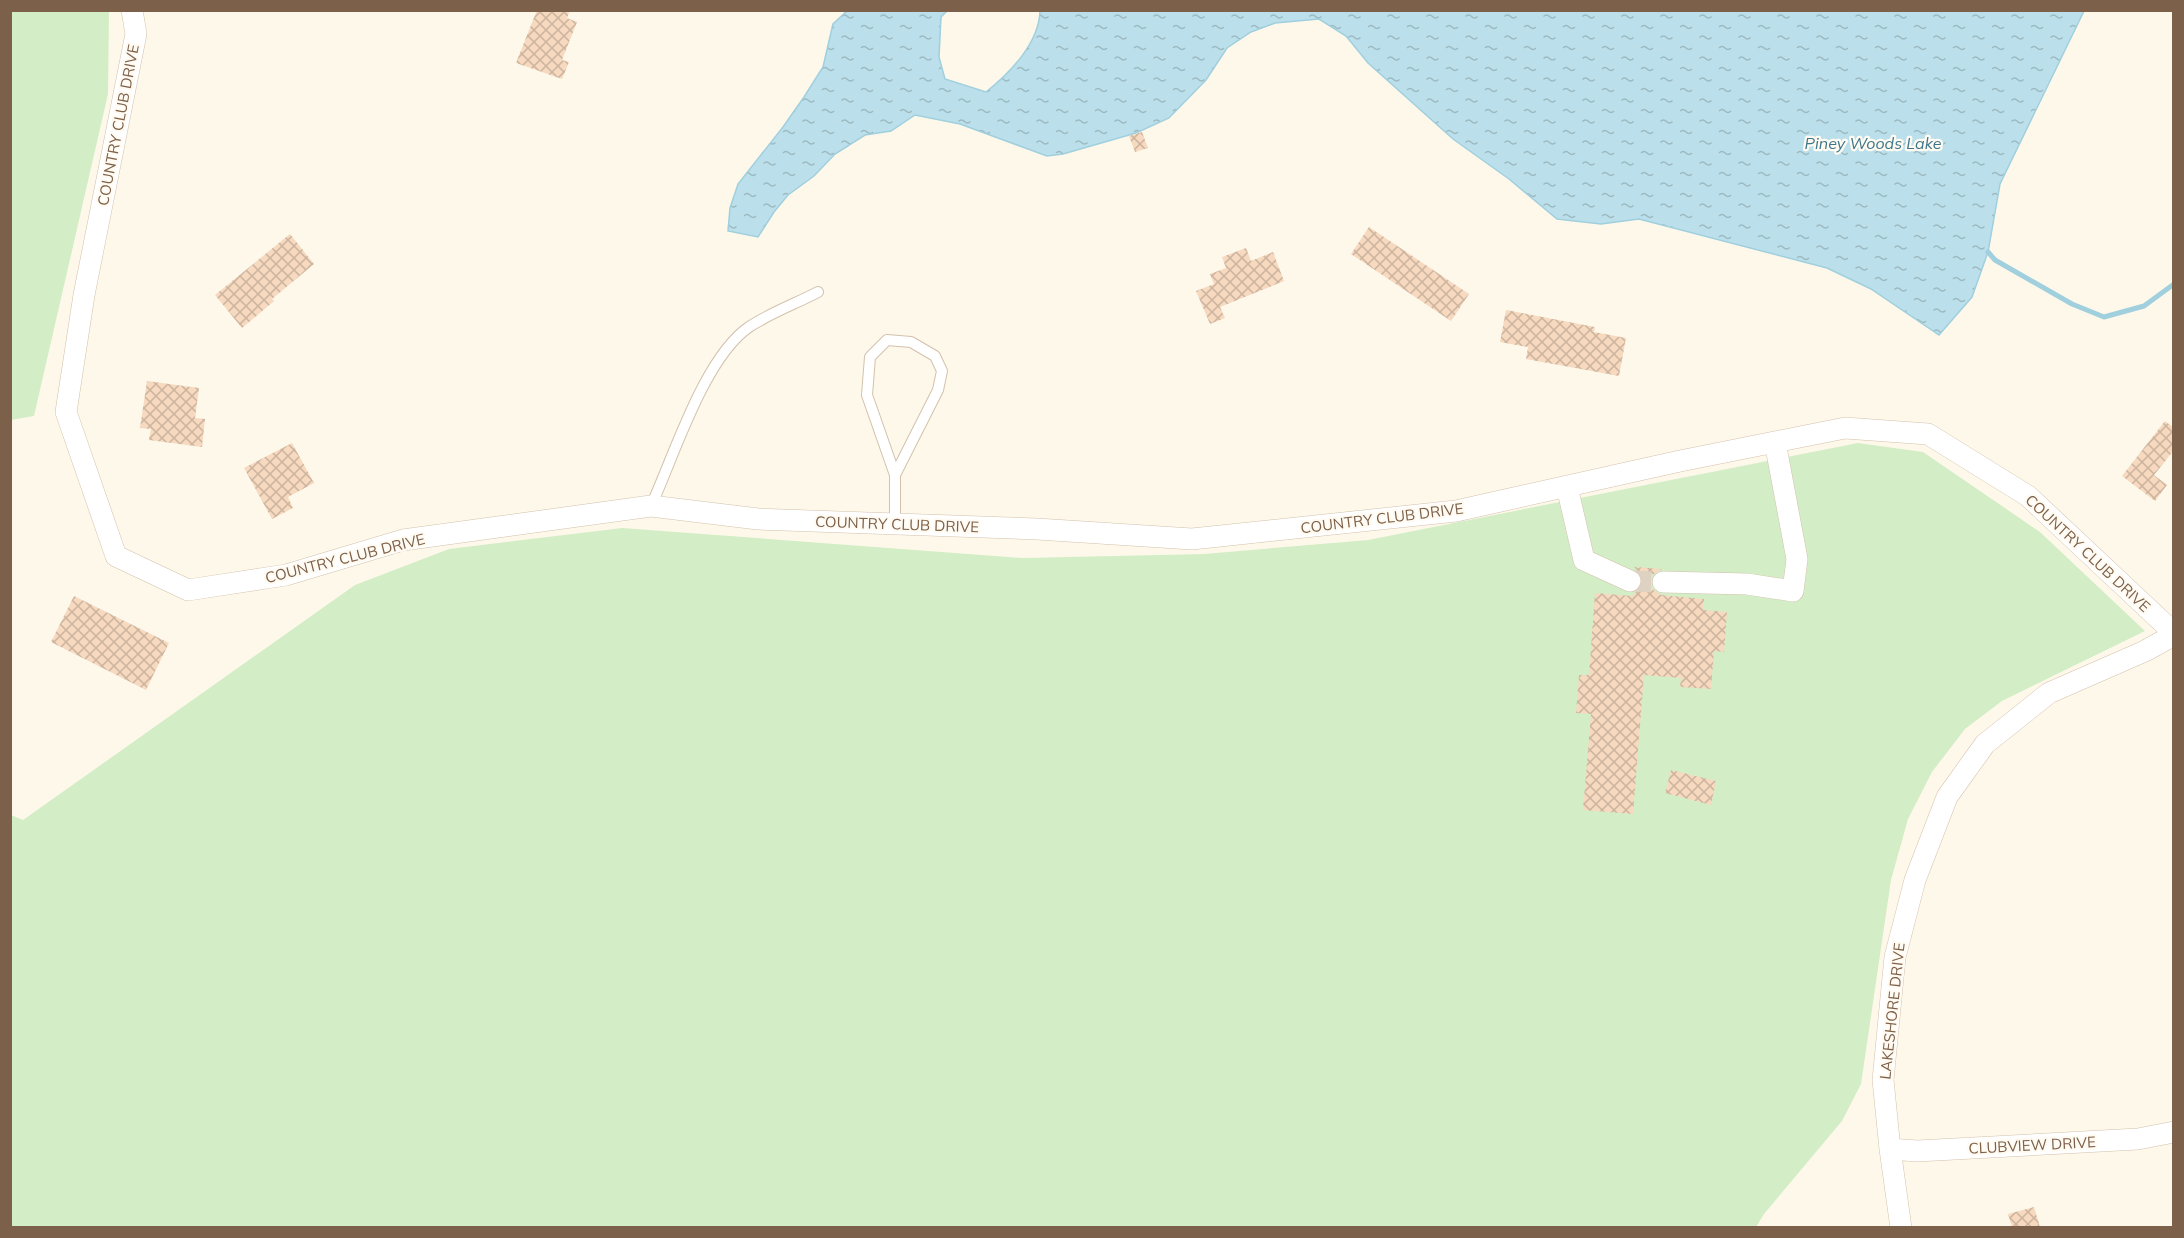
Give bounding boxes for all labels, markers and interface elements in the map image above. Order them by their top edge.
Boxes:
street label: COUNTRY CLUB DRIVE [93,43,143,207]
water label: Piney Woods Lake [1805,133,1942,153]
street label: COUNTRY CLUB DRIVE [2022,490,2155,616]
street label: COUNTRY CLUB DRIVE [1299,499,1465,537]
street label: COUNTRY CLUB DRIVE [815,512,979,536]
street label: COUNTRY CLUB DRIVE [263,529,427,587]
street label: LAKESHORE DRIVE [1875,942,1909,1080]
street label: CLUBVIEW DRIVE [1968,1132,2096,1158]

